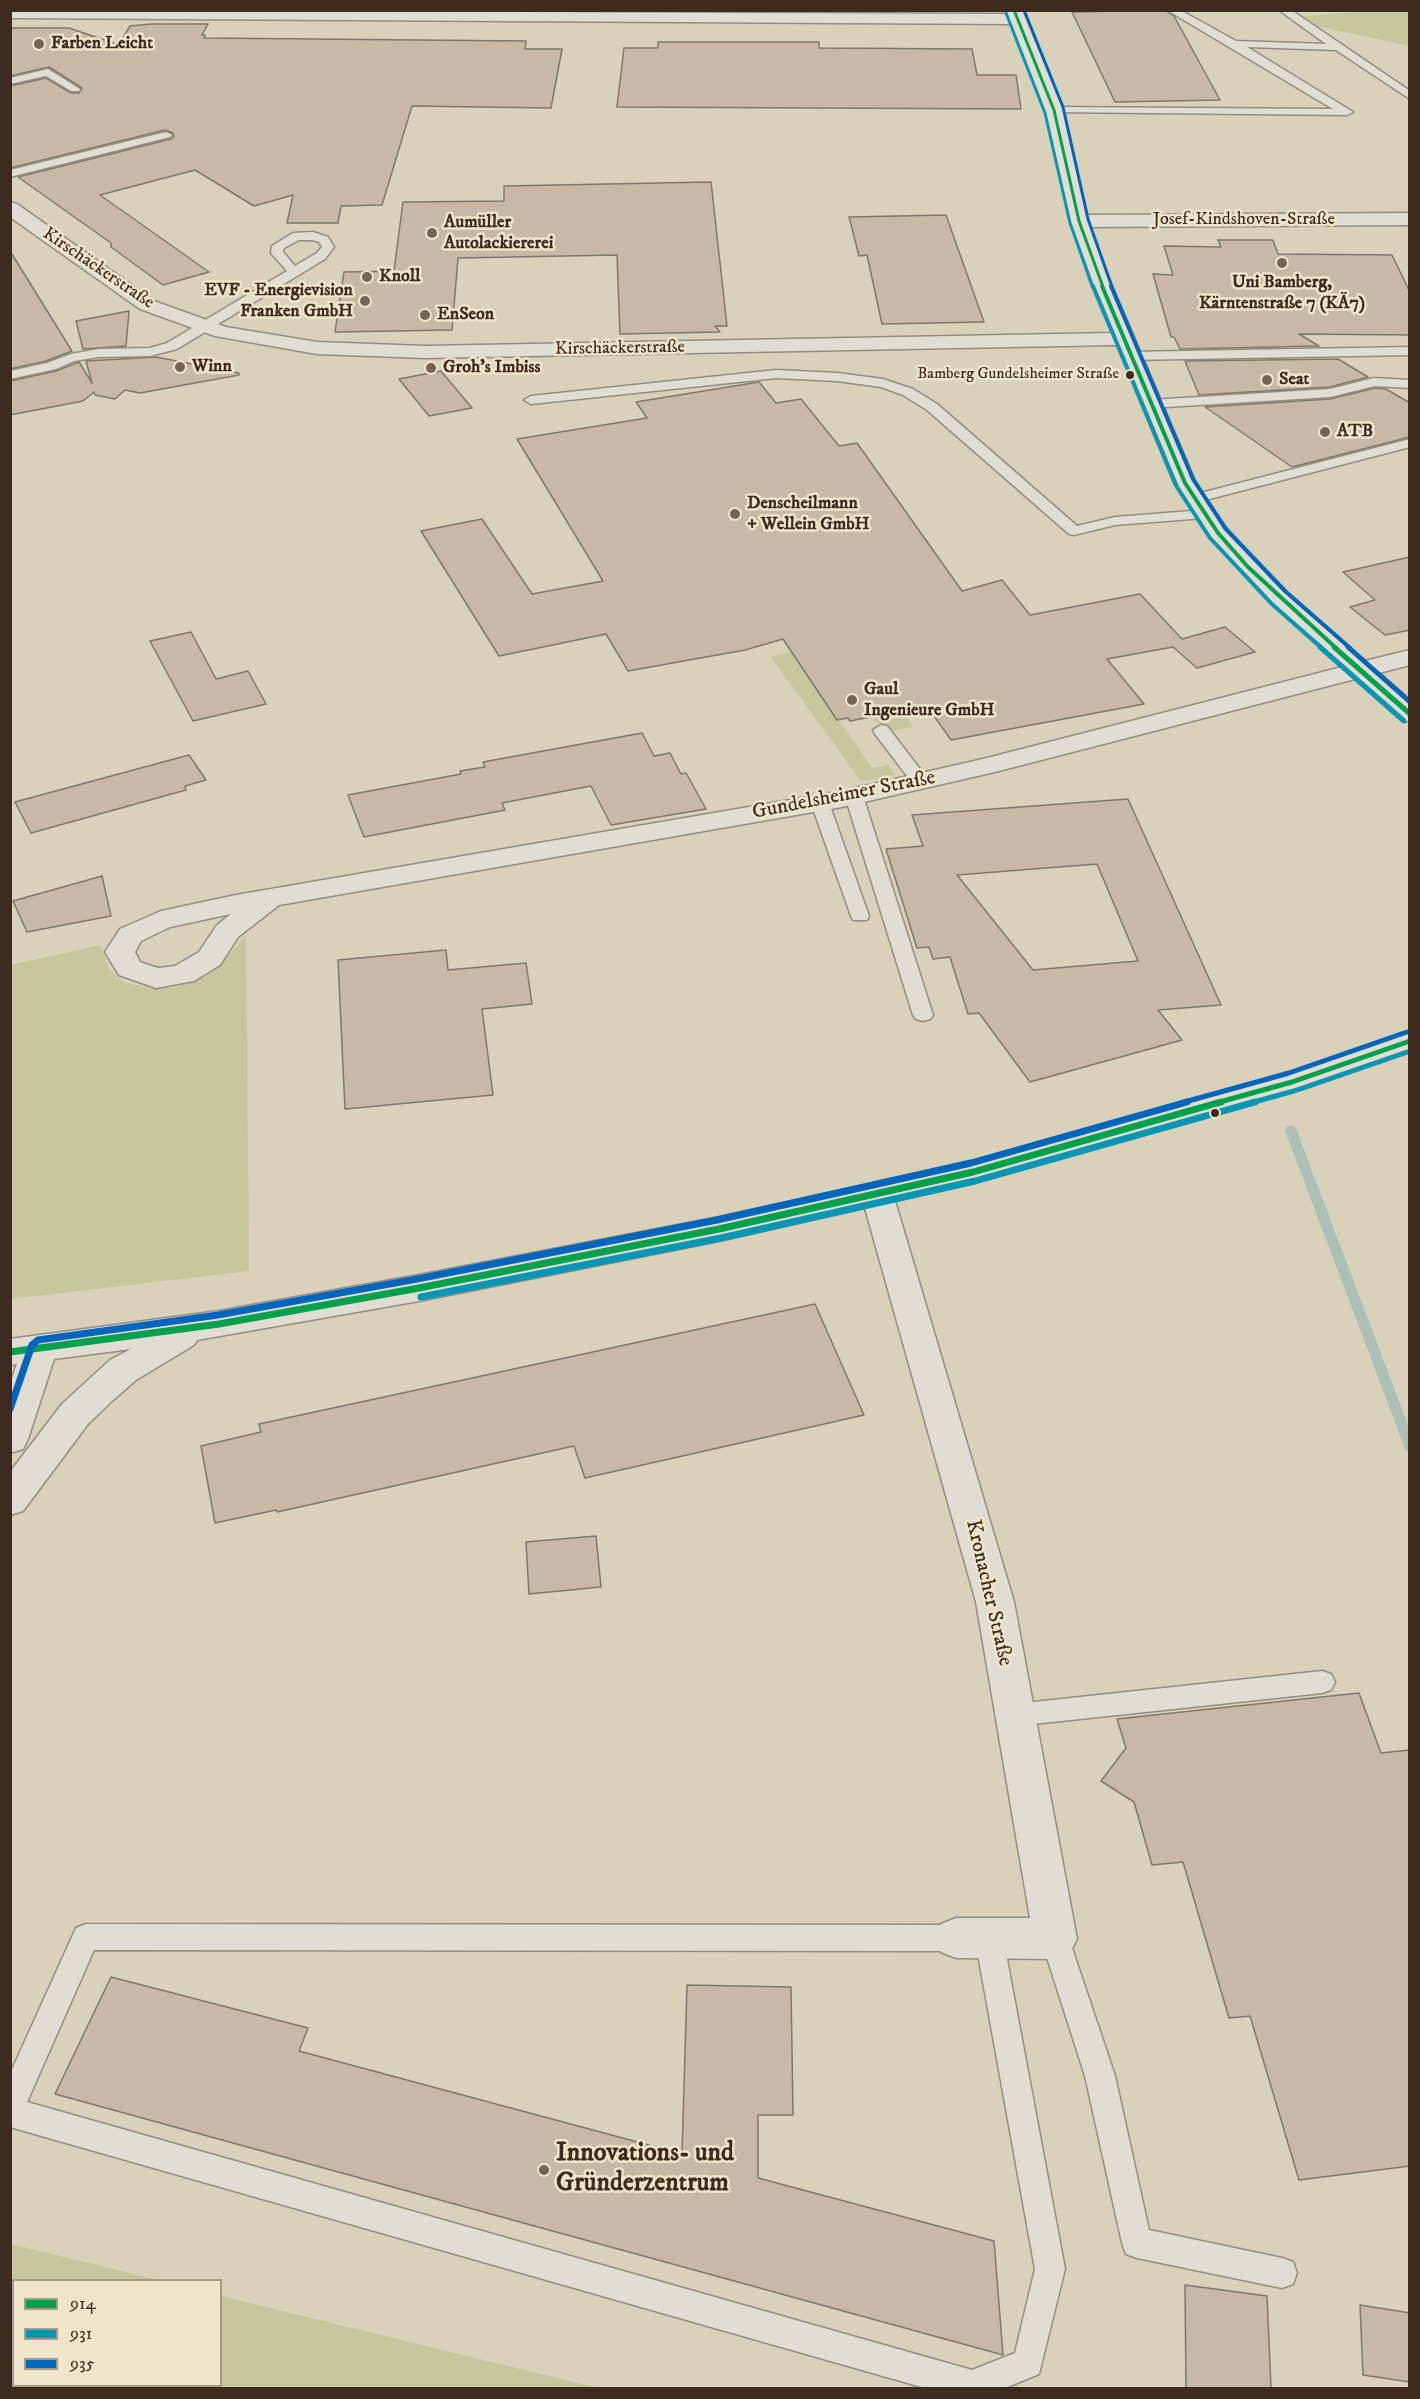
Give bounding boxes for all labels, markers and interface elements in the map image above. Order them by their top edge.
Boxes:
place label: Farben Leicht [51,33,153,55]
marker: Farben Leicht [32,37,46,51]
street label: Josef-Kindshoven-Straße [1153,209,1335,231]
place label: Aumüller Autolackiererei [444,212,553,254]
street label: Kirschäckerstraße [38,224,158,314]
marker: Aumüller Autolackiererei [425,226,439,240]
marker: Uni Bamberg, Kärntenstraße 7 (KÄ7) [1275,256,1289,270]
place label: Knoll [379,266,420,288]
marker: Knoll [360,270,374,284]
place label: Uni Bamberg, Kärntenstraße 7 (KÄ7) [1199,272,1365,314]
place label: EVF - Energievision Franken GmbH [204,280,353,322]
marker: EVF - Energievision Franken GmbH [358,294,372,308]
place label: EnSeon [437,304,494,326]
marker: EnSeon [418,308,432,322]
street label: Kirschäckerstraße [555,337,685,361]
place label: Winn [192,356,232,378]
place label: Groh's Imbiss [443,357,540,379]
marker: Winn [173,360,187,374]
marker: Groh's Imbiss [424,361,438,375]
place label: Bamberg Gundelsheimer Straße [917,365,1119,385]
marker: Bamberg Gundelsheimer Straße [1124,369,1136,381]
place label: Seat [1279,369,1309,391]
marker: Seat [1260,373,1274,387]
place label: ATB [1337,421,1373,443]
marker: ATB [1318,425,1332,439]
place label: Denscheilmann + Wellein GmbH [747,493,870,536]
marker: Denscheilmann + Wellein GmbH [728,507,742,521]
place label: Gaul Ingenieure GmbH [864,679,995,722]
marker: Gaul Ingenieure GmbH [845,693,859,707]
street label: Gundelsheimer Straße [750,766,938,826]
unlabelled marker [1209,1107,1221,1119]
street label: Kronacher Straße [959,1517,1017,1669]
place label: Innovations- und Gründerzentrum [556,2139,734,2200]
marker: Innovations- und Gründerzentrum [537,2163,551,2177]
legend [12,2279,222,2387]
text: 914 [70,2293,96,2315]
text: 931 [70,2323,92,2345]
text: 935 [70,2353,95,2375]

